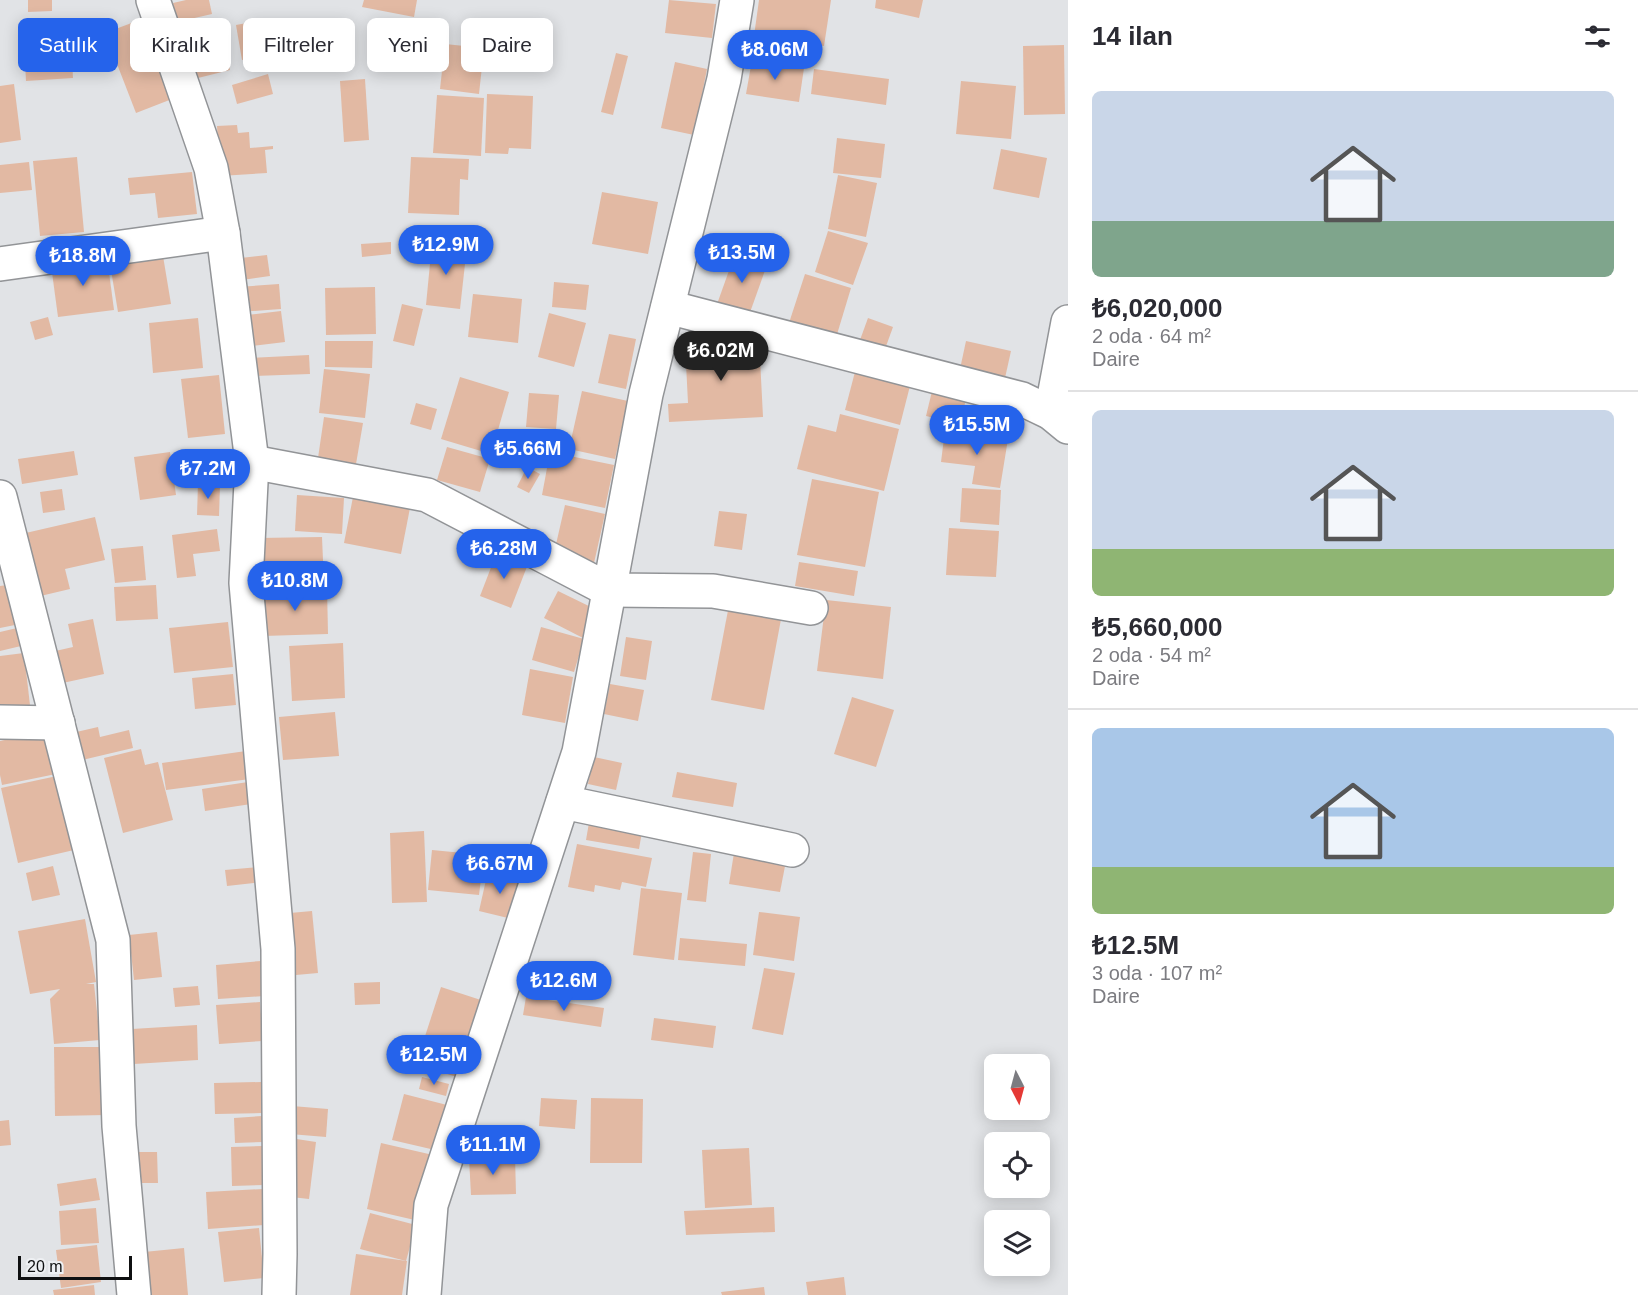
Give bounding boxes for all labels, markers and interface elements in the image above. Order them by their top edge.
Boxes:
chip: Satılık [18,18,118,72]
chip: Kiralık [130,18,231,72]
chip: Filtreler [243,18,355,72]
chip: Yeni [367,18,449,72]
chip: Daire [461,18,553,72]
icon: filters [1581,20,1614,53]
text: 14 ilan [1092,21,1173,51]
pin: ₺8.06M [726,30,824,81]
text: ₺8.06M [741,38,809,60]
icon: home [1299,130,1407,238]
pin: ₺12.9M [397,225,495,276]
text: ₺12.9M [412,233,480,255]
pin: ₺13.5M [693,233,791,284]
pin: ₺18.8M [34,236,132,287]
text: ₺13.5M [708,241,776,263]
text: ₺18.8M [49,244,117,266]
text: ₺6,020,000 [1092,293,1223,323]
text: 2 oda · 64 m² [1092,325,1211,347]
pin: ₺6.02M [672,331,770,382]
text: ₺6.02M [687,339,755,361]
text: Daire [1092,348,1140,370]
pin: ₺15.5M [928,405,1026,456]
text: ₺15.5M [943,413,1011,435]
pin: ₺5.66M [479,429,577,480]
text: ₺5.66M [494,437,562,459]
pin: ₺7.2M [166,449,250,500]
icon: home [1299,449,1407,557]
text: ₺7.2M [180,457,236,479]
pin: ₺6.28M [455,529,553,580]
text: ₺6.28M [470,537,538,559]
pin: ₺10.8M [246,561,344,612]
text: ₺10.8M [261,569,329,591]
text: ₺5,660,000 [1092,612,1223,642]
text: 2 oda · 54 m² [1092,644,1211,666]
text: Daire [1092,667,1140,689]
icon: home [1299,767,1407,875]
pin: ₺6.67M [451,844,549,895]
text: ₺6.67M [466,852,534,874]
text: ₺12.5M [1092,930,1179,960]
pin: ₺12.6M [515,961,613,1012]
text: 3 oda · 107 m² [1092,962,1222,984]
text: ₺12.6M [530,969,598,991]
text: Daire [1092,985,1140,1007]
pin: ₺12.5M [385,1035,483,1086]
text: ₺12.5M [400,1043,468,1065]
north arrow [984,1054,1050,1120]
map controls [984,1054,1050,1276]
pin: ₺11.1M [444,1125,542,1176]
button: locate [984,1132,1050,1198]
text: ₺11.1M [460,1133,526,1155]
button: layers [984,1210,1050,1276]
scale bar [18,1253,132,1280]
text: 20 m [27,1258,63,1275]

